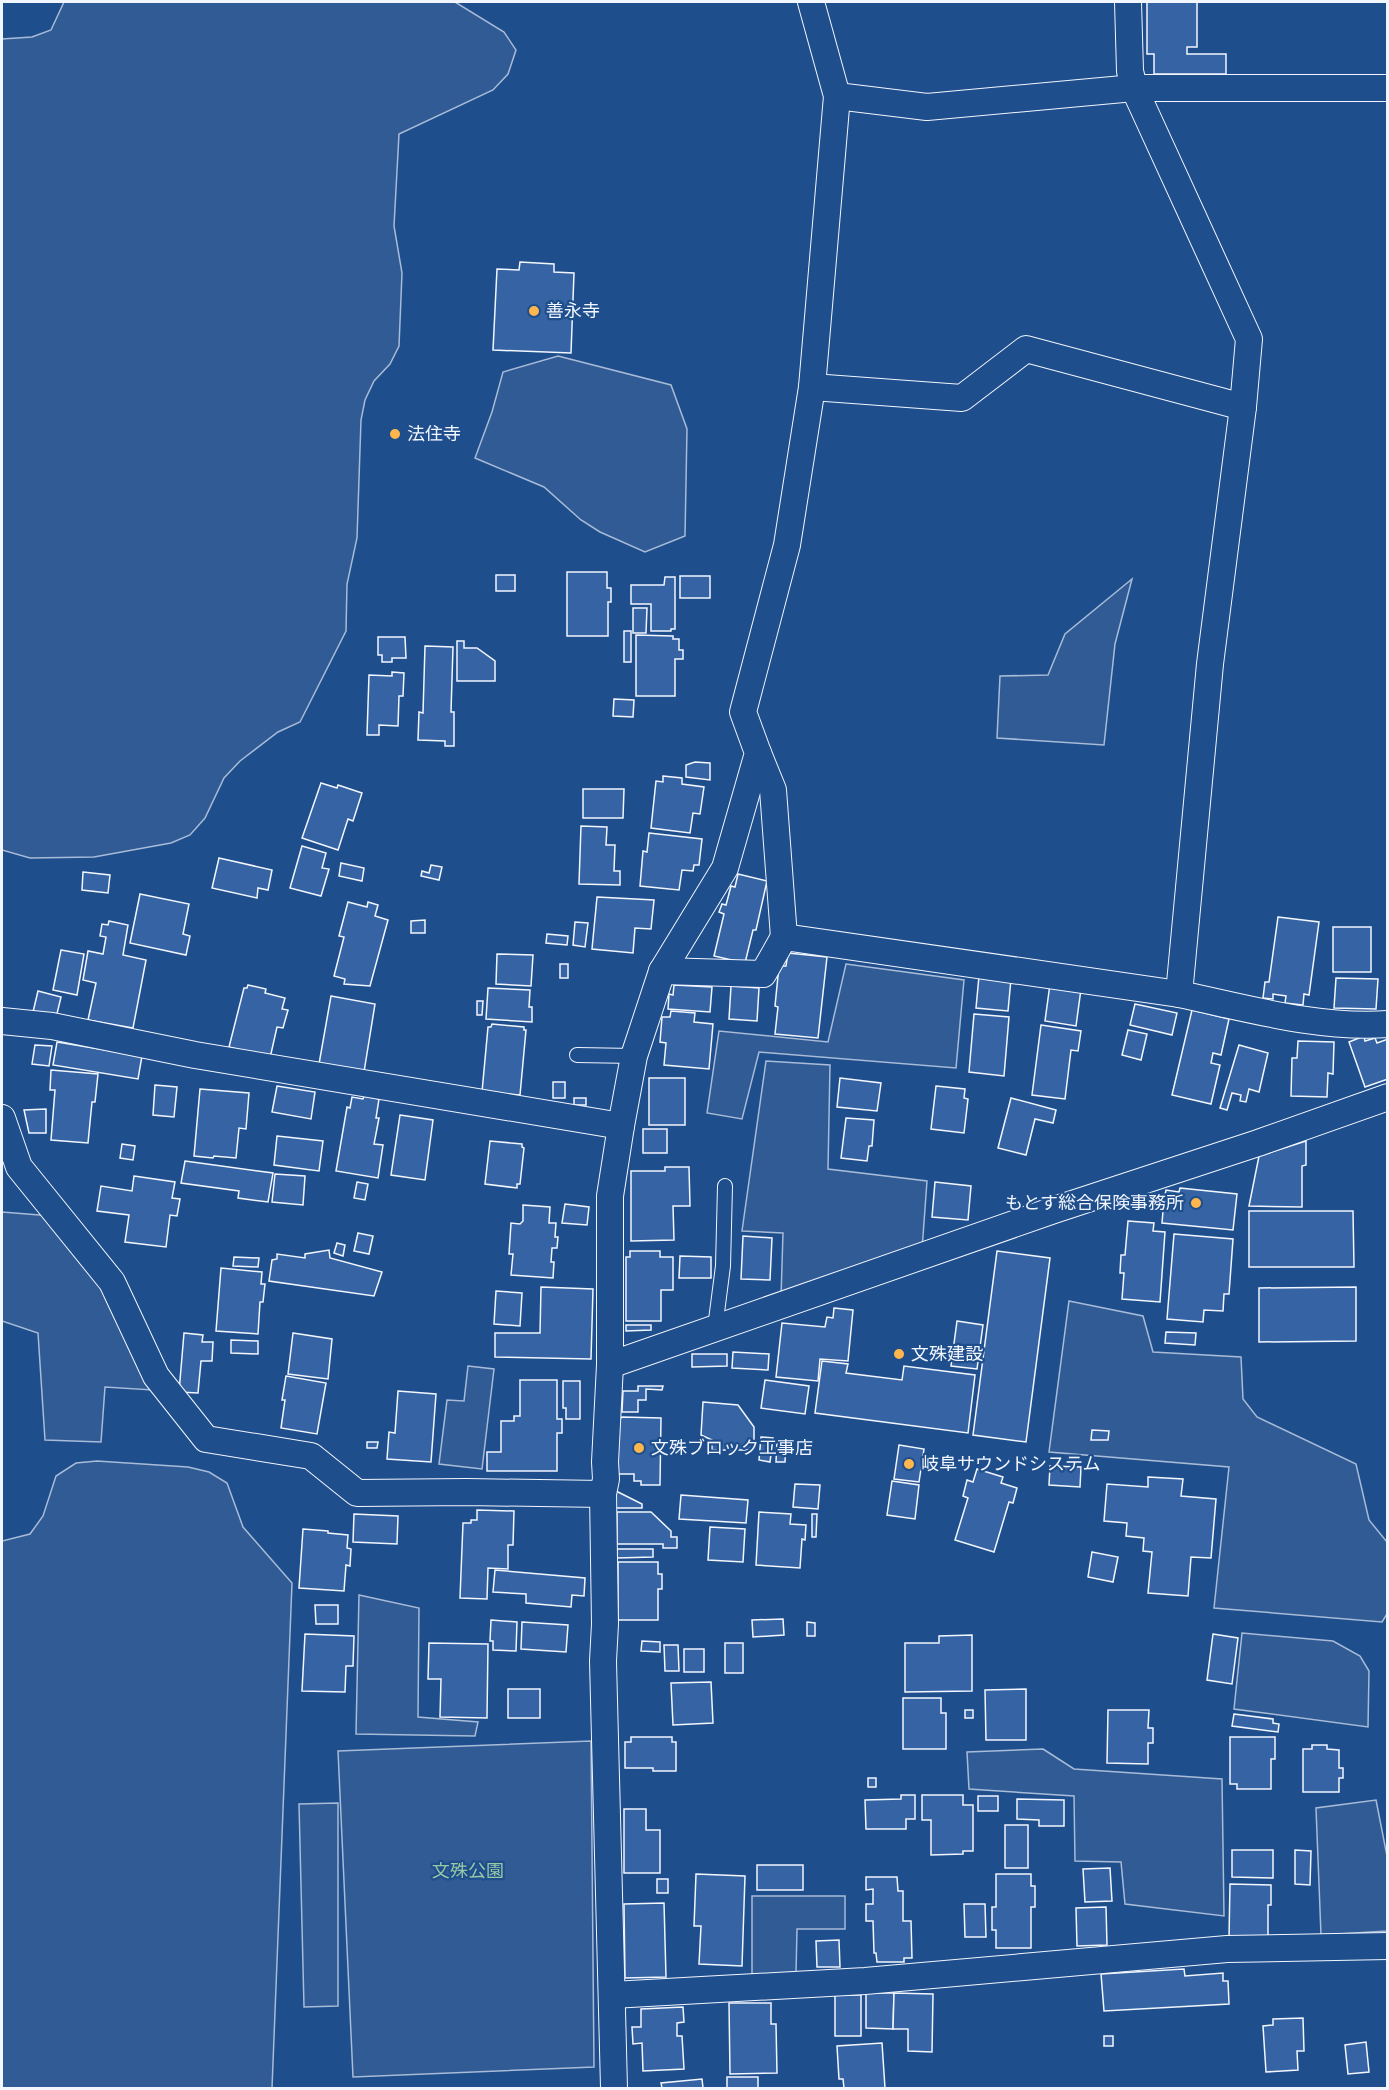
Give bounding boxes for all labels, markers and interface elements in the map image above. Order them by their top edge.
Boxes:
place label: 善永寺 [546,300,600,322]
marker: 善永寺 [527,304,541,318]
place label: 法住寺 [407,423,461,445]
marker: 法住寺 [388,427,402,441]
place label: もとす総合保険事務所 [1005,1192,1184,1214]
marker: もとす総合保険事務所 [1189,1196,1203,1210]
place label: 文殊建設 [911,1343,983,1365]
marker: 文殊建設 [892,1347,906,1361]
place label: 文殊ブロック工事店 [651,1437,813,1459]
marker: 文殊ブロック工事店 [632,1441,646,1455]
place label: 岐阜サウンドシステム [921,1453,1100,1475]
marker: 岐阜サウンドシステム [902,1457,916,1471]
park label: 文殊公園 [432,1860,504,1882]

